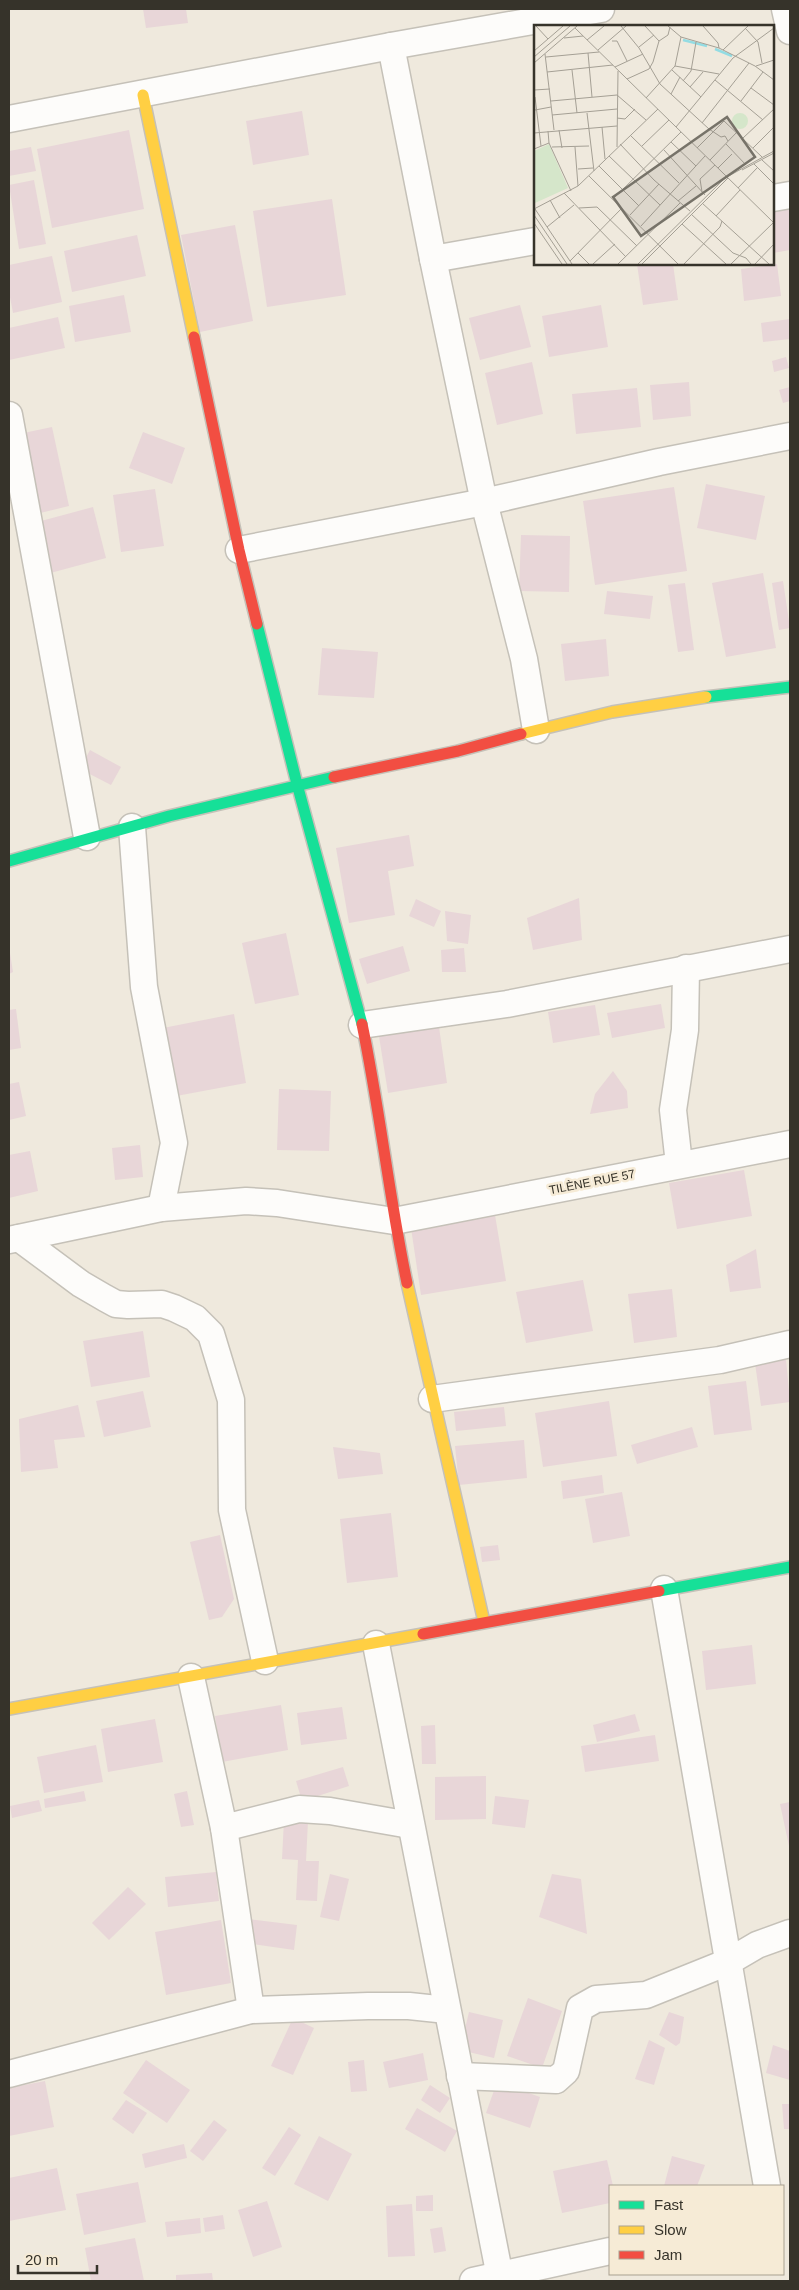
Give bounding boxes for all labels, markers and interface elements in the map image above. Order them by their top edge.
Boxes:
inset map [534,25,774,265]
street label: TILÈNE RUE 57 [548,1166,637,1197]
legend [609,2185,784,2275]
text: Fast [654,2196,684,2213]
text: Slow [654,2221,687,2238]
scale bar [18,2242,96,2274]
text: Jam [654,2246,682,2263]
text: 20 m [25,2251,58,2268]

